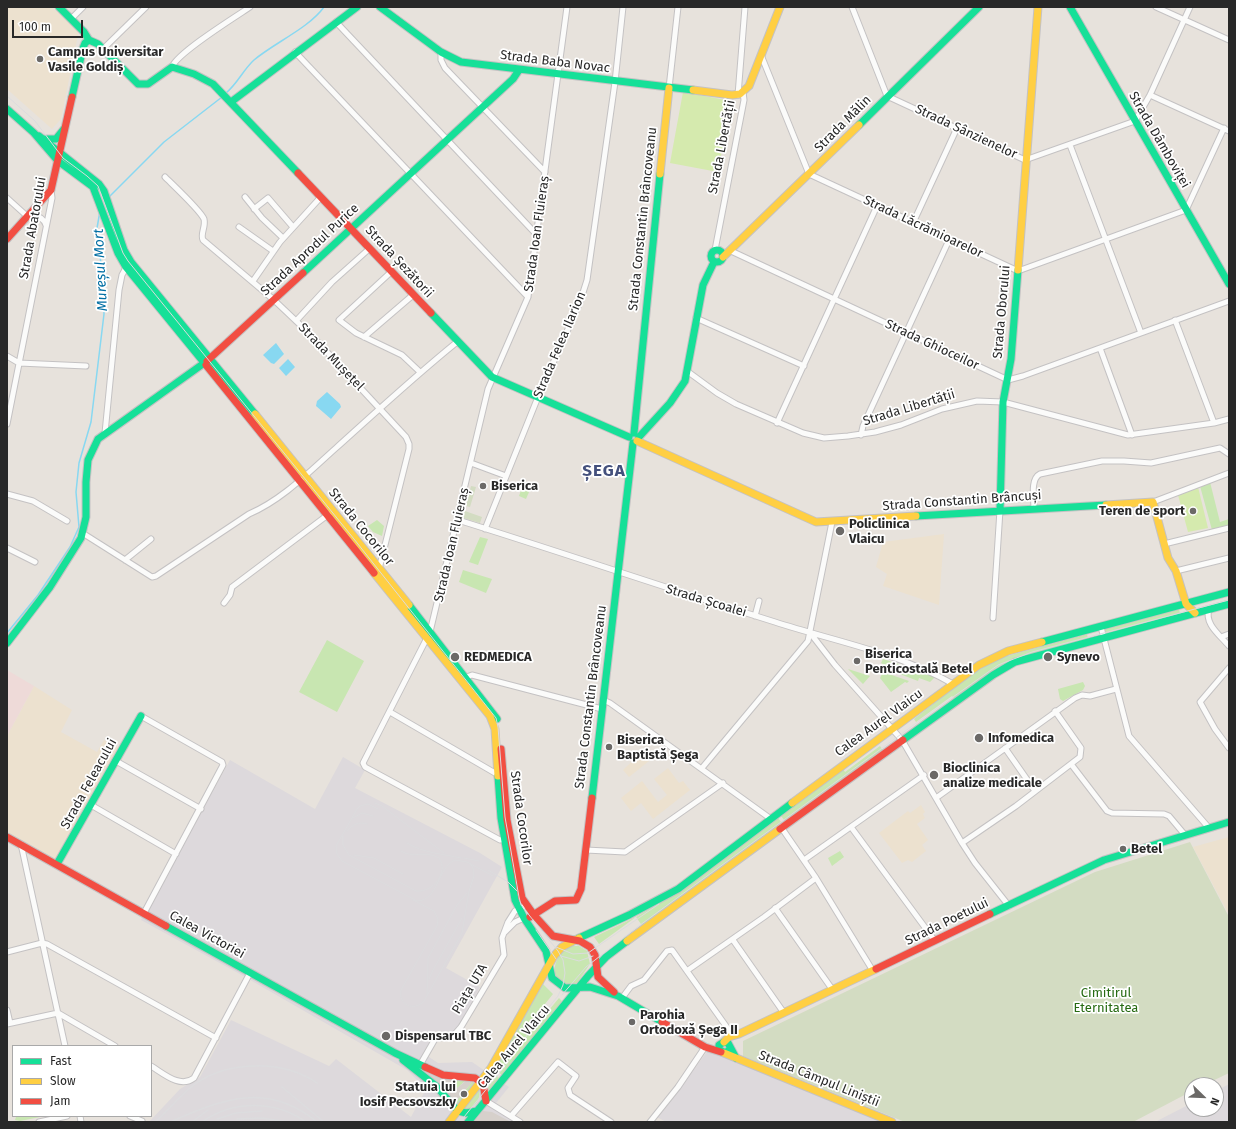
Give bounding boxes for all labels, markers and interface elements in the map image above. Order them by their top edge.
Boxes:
scale bar [14,12,85,38]
text: 100 m [19,20,51,34]
place label: Campus Universitar Vasile Goldiș [48,44,164,75]
street label: Strada Baba Novac [499,48,611,76]
marker: Campus Universitar Vasile Goldiș [35,54,45,64]
street label: Strada Dâmboviței [1125,89,1193,191]
street label: Strada Mălin [811,92,875,156]
street label: Strada Libertății [705,99,739,195]
street label: Strada Sânzienelor [912,101,1020,163]
street label: Strada Constantin Brâncoveanu [626,126,660,312]
street label: Strada Ioan Fluieraș [521,175,553,293]
street label: Strada Abatorului [16,176,50,280]
street label: Strada Lăcrămioarelor [861,192,985,262]
street label: Strada Aprodul Purice [258,201,362,299]
street label: Strada Șezătorii [362,223,436,301]
water label: Mureșul Mort [90,228,112,312]
street label: Strada Oborului [990,265,1014,359]
street label: Strada Felea Ilarion [530,289,590,401]
street label: Strada Ghioceilor [883,316,981,374]
street label: Strada Mușețel [295,320,367,394]
street label: Strada Libertății [861,387,957,429]
district label: ȘEGA [582,461,626,481]
place label: Biserica [491,478,538,494]
marker: Biserica [478,481,488,491]
street label: Strada Cocorilor [325,485,397,569]
street label: Strada Ioan Fluieraș [431,486,473,604]
street label: Strada Constantin Brâncuși [882,488,1042,514]
place label: Teren de sport [1099,503,1185,519]
marker: Teren de sport [1188,506,1198,516]
place label: Policlinica Vlaicu [849,516,910,547]
marker: Policlinica Vlaicu [834,525,846,537]
street label: Strada Școalei [664,581,748,621]
street label: Strada Constantin Brâncoveanu [572,604,610,790]
place label: Biserica Penticostală Betel [865,646,972,677]
place label: REDMEDICA [464,649,532,665]
place label: Synevo [1057,649,1100,665]
marker: REDMEDICA [449,651,461,663]
marker: Synevo [1042,651,1054,663]
marker: Biserica Penticostală Betel [852,656,862,666]
street label: Calea Aurel Vlaicu [832,686,926,760]
place label: Infomedica [988,730,1054,746]
place label: Biserica Baptistă Șega [617,732,699,763]
marker: Infomedica [973,732,985,744]
street label: Strada Feleacului [58,736,120,832]
marker: Biserica Baptistă Șega [604,742,614,752]
place label: Bioclinica analize medicale [943,760,1042,791]
marker: Bioclinica analize medicale [928,769,940,781]
street label: Strada Cocorilor [507,770,535,866]
place label: Betel [1131,841,1162,857]
marker: Betel [1118,844,1128,854]
street label: Strada Poetului [903,895,991,949]
street label: Calea Victoriei [167,908,247,962]
street label: Piața UTA [449,961,491,1017]
park label: Cimitirul Eternitatea [1074,985,1138,1016]
street label: Calea Aurel Vlaicu [474,1002,554,1092]
place label: Parohia Ortodoxă Șega II [640,1007,738,1038]
marker: Parohia Ortodoxă Șega II [627,1017,637,1027]
place label: Dispensarul TBC [395,1028,491,1044]
marker: Dispensarul TBC [380,1030,392,1042]
legend [12,1045,152,1117]
street label: Strada Câmpul Liniștii [756,1048,882,1110]
text: Fast [50,1054,72,1068]
text: Slow [50,1074,76,1088]
north arrow [1184,1077,1224,1117]
place label: Statuia lui Iosif Pecsovszky [360,1079,456,1110]
marker: Statuia lui Iosif Pecsovszky [459,1089,469,1099]
text: Jam [50,1094,70,1108]
text: N [1207,1096,1222,1107]

